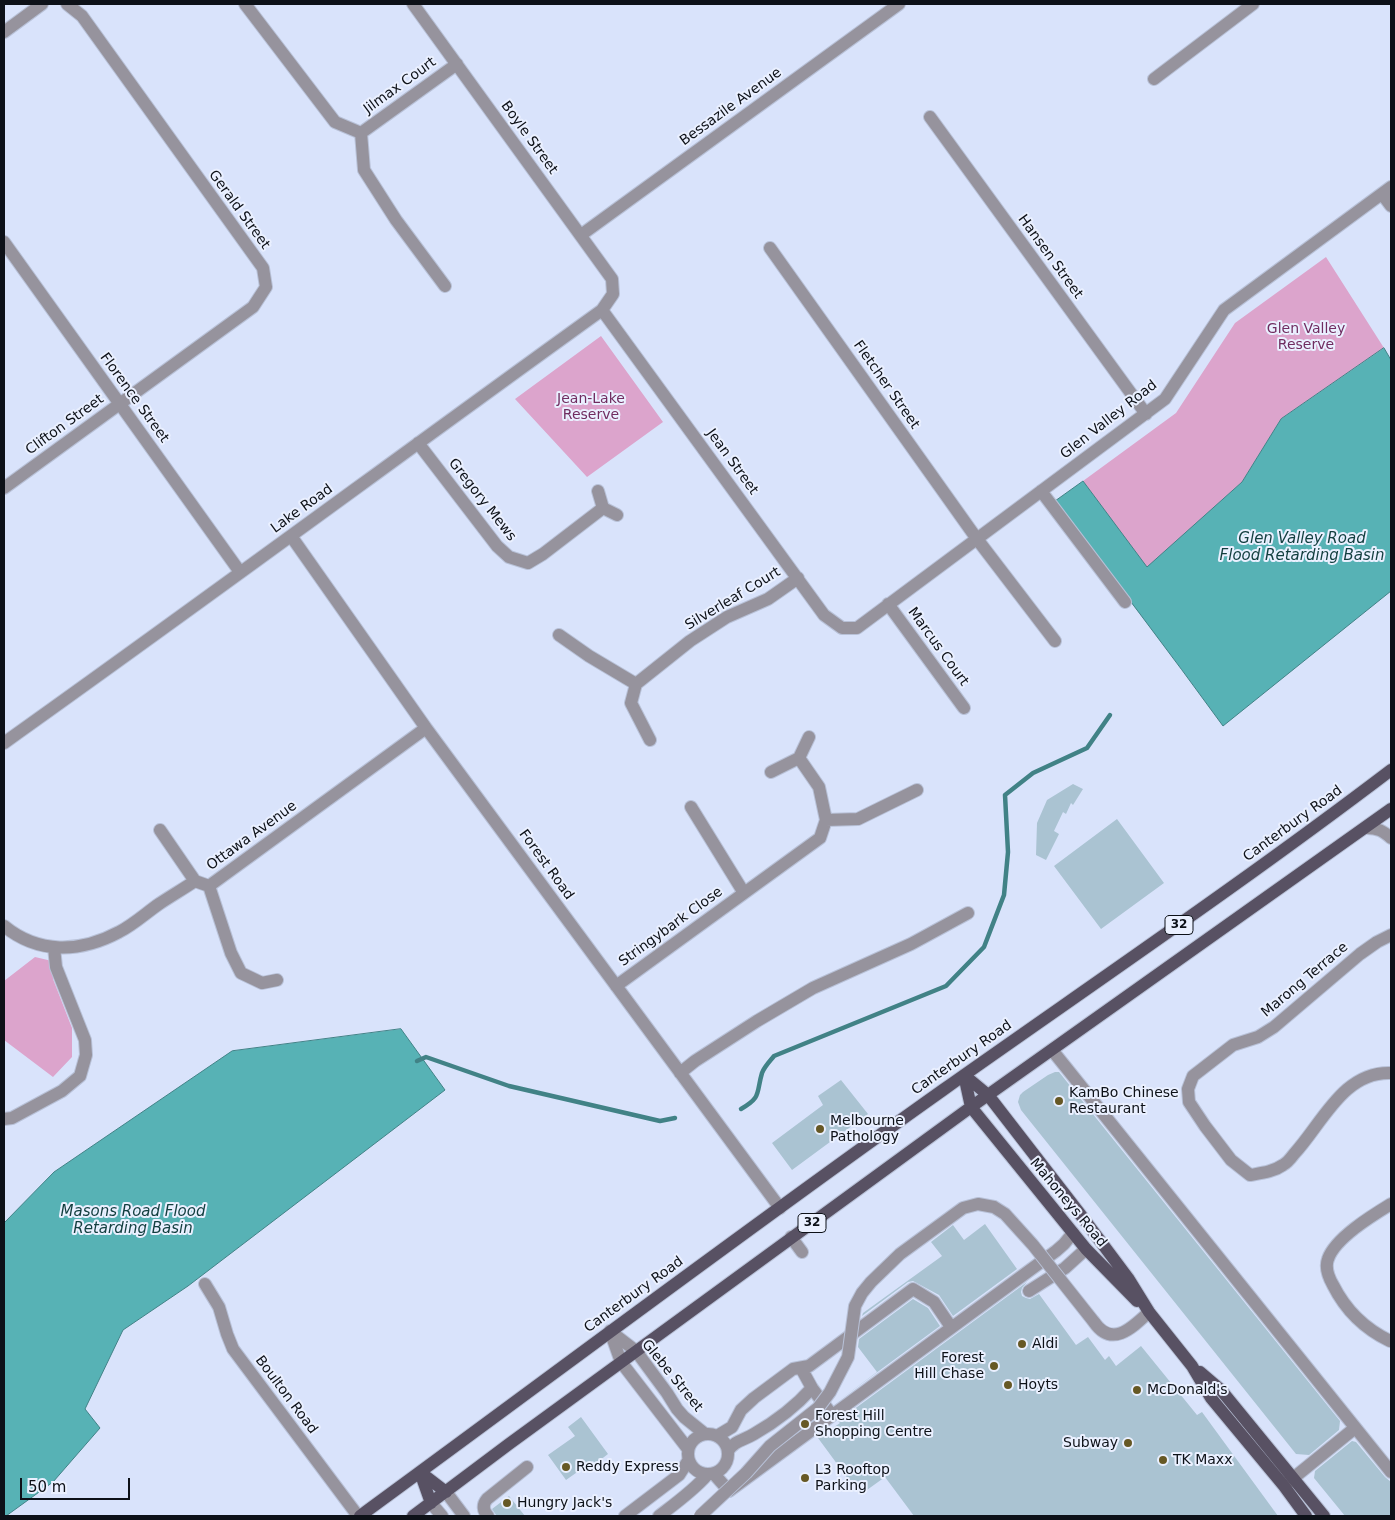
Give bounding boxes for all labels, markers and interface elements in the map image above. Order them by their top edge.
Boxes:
street label: Jilmax Court [361,54,439,118]
street label: Bessazile Avenue [677,64,785,150]
street label: Boyle Street [497,98,561,178]
street label: Gerald Street [205,167,273,253]
street label: Hansen Street [1014,212,1086,302]
park label: Glen Valley Reserve [1267,321,1345,354]
street label: Fletcher Street [849,338,923,432]
street label: Florence Street [96,350,172,446]
street label: Glen Valley Road [1057,377,1161,463]
street label: Clifton Street [23,391,107,459]
park label: Jean-Lake Reserve [557,391,625,424]
street label: Jean Street [703,426,761,498]
street label: Gregory Mews [445,455,519,545]
street label: Lake Road [268,481,336,537]
water label: Glen Valley Road Flood Retarding Basin [1220,530,1384,565]
street label: Silverleaf Court [682,564,784,634]
street label: Marcus Court [904,604,972,690]
street label: Canterbury Road [1240,782,1346,866]
street label: Ottawa Avenue [204,798,300,874]
street label: Forest Road [515,827,577,903]
street label: Stringybark Close [616,884,726,970]
road number: 32 [1165,916,1193,934]
street label: Marong Terrace [1258,939,1352,1021]
street label: Canterbury Road [909,1017,1015,1099]
place label: KamBo Chinese Restaurant [1069,1085,1179,1118]
marker: KamBo Chinese Restaurant [1053,1095,1065,1107]
place label: Melbourne Pathology [830,1113,904,1146]
marker: Melbourne Pathology [814,1123,826,1135]
street label: Mahoneys Road [1026,1155,1110,1251]
water label: Masons Road Flood Retarding Basin [61,1203,205,1238]
road number: 32 [798,1214,826,1232]
street label: Canterbury Road [581,1253,687,1337]
place label: Aldi [1032,1336,1058,1352]
street label: Glebe Street [638,1337,706,1415]
marker: Aldi [1016,1338,1028,1350]
place label: Forest Hill Chase [914,1350,984,1382]
street label: Boulton Road [251,1353,321,1437]
marker: Forest Hill Chase [988,1360,1000,1372]
place label: Hoyts [1018,1377,1058,1393]
marker: Hoyts [1002,1379,1014,1391]
place label: McDonald's [1147,1382,1227,1398]
marker: McDonald's [1131,1384,1143,1396]
place label: Forest Hill Shopping Centre [815,1408,932,1440]
marker: Forest Hill Shopping Centre [799,1418,811,1430]
place label: Subway [1063,1435,1118,1451]
marker: Subway [1122,1437,1134,1449]
place label: TK Maxx [1173,1452,1232,1468]
marker: TK Maxx [1157,1454,1169,1466]
place label: Reddy Express [576,1459,679,1475]
marker: Reddy Express [560,1461,572,1473]
place label: L3 Rooftop Parking [815,1462,890,1494]
scale bar [22,1468,132,1500]
marker: L3 Rooftop Parking [799,1472,811,1484]
text: 50 m [28,1478,66,1496]
place label: Hungry Jack's [517,1495,612,1511]
marker: Hungry Jack's [501,1497,513,1509]

